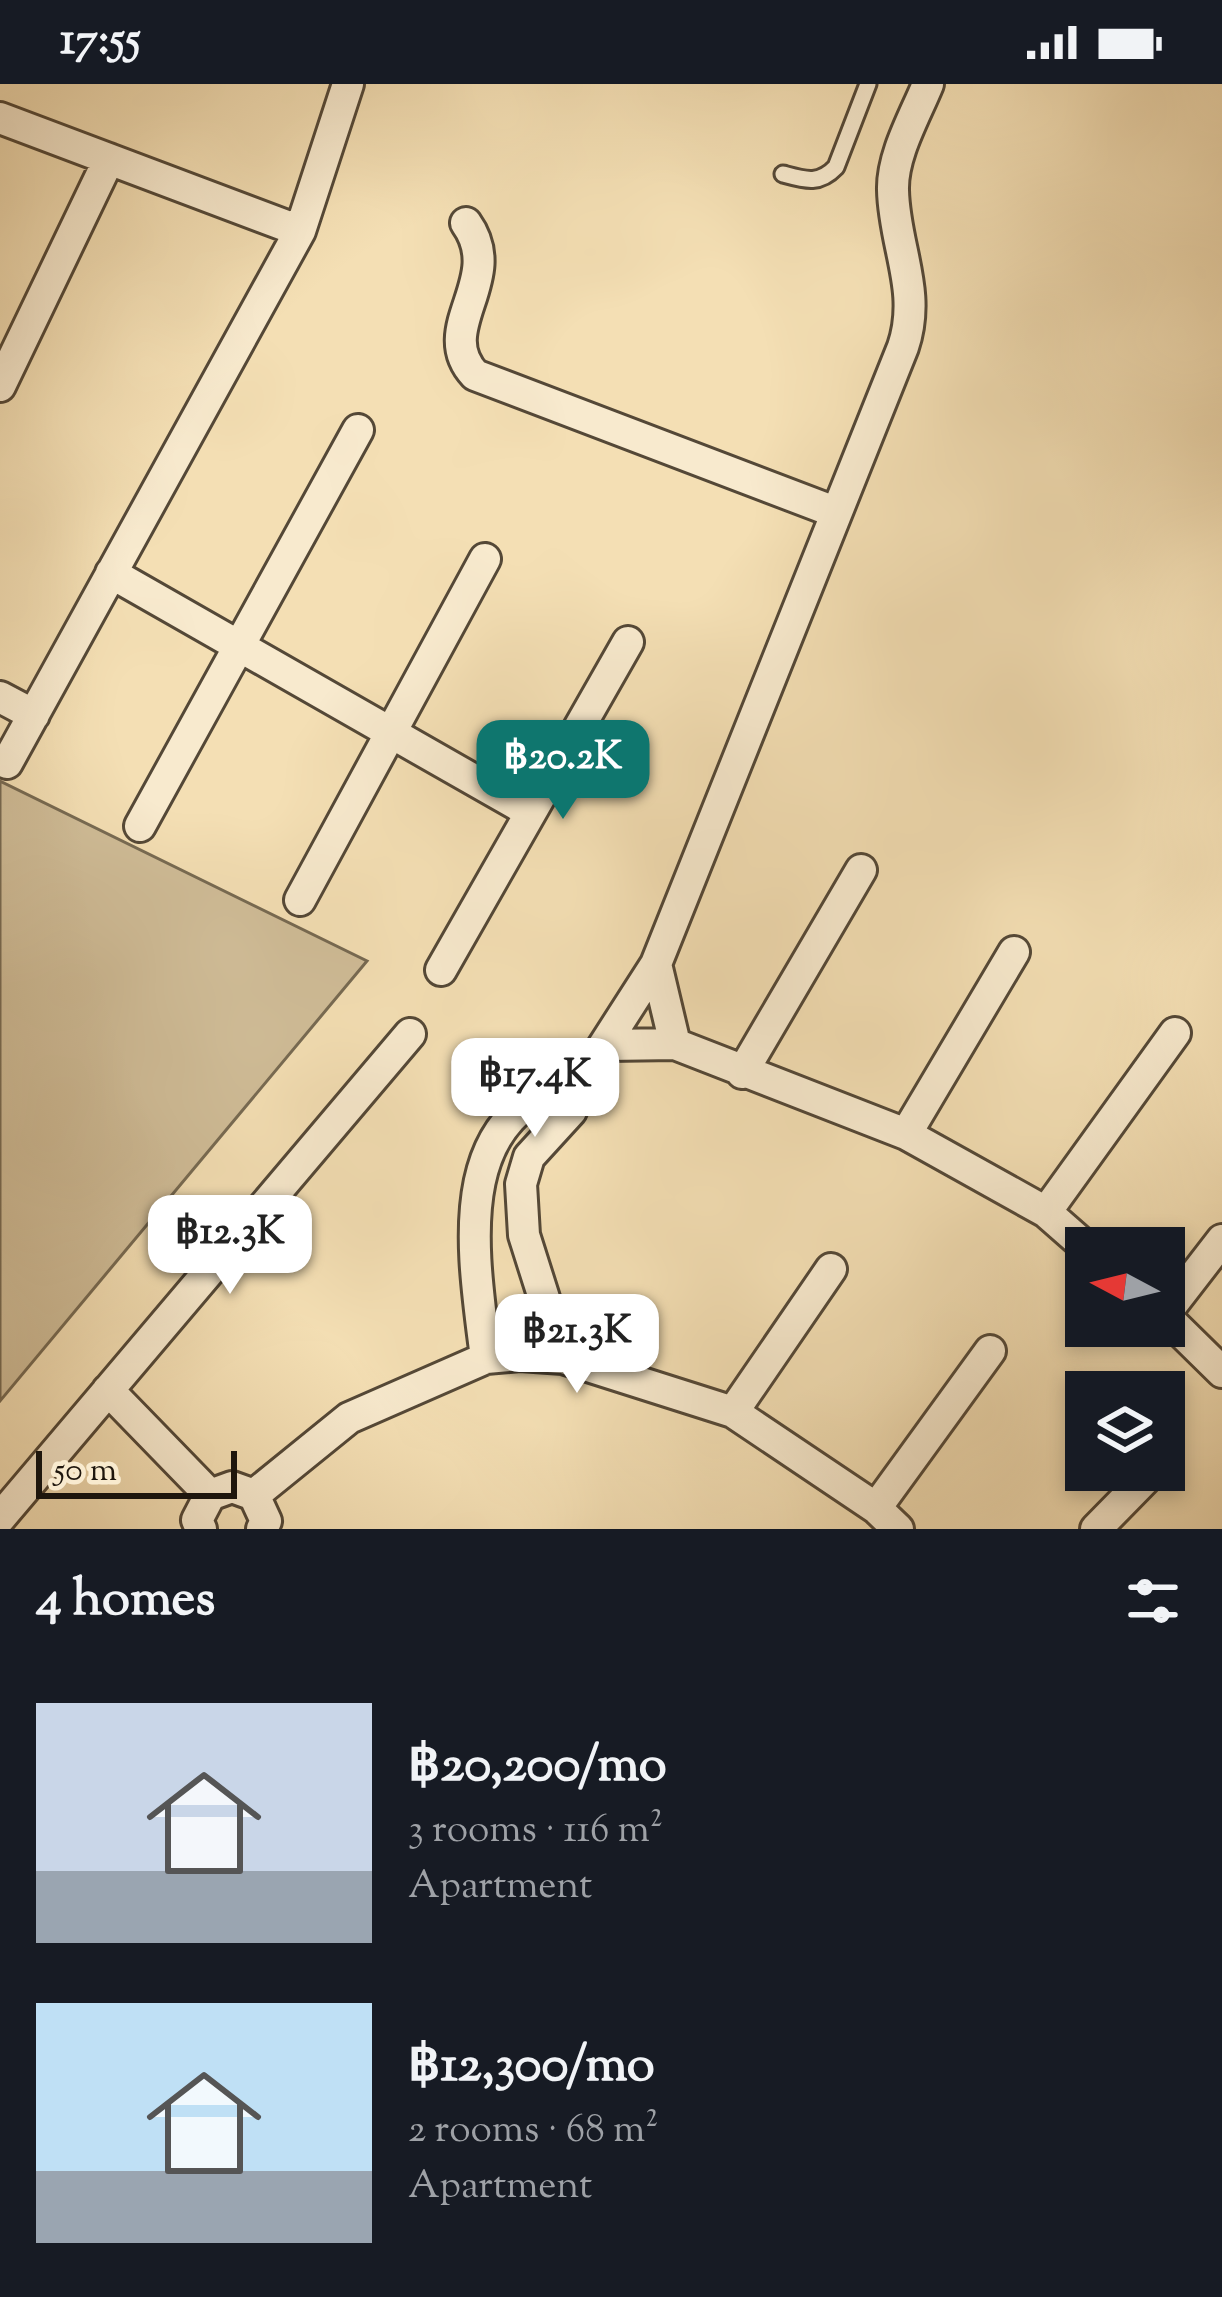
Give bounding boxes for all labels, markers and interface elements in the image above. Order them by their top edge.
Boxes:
text: 17:55 [60,10,141,75]
pin: ฿20.2K [465,720,661,822]
text: ฿20.2K [504,731,622,787]
pin: ฿17.4K [437,1038,633,1140]
text: ฿17.4K [478,1049,592,1105]
pin: ฿12.3K [132,1195,328,1297]
text: ฿12.3K [175,1206,285,1262]
north arrow [1065,1227,1185,1347]
map controls [1065,1227,1185,1491]
pin: ฿21.3K [479,1294,675,1396]
text: ฿21.3K [522,1305,632,1361]
button: layers [1065,1371,1185,1491]
scale bar [36,1445,237,1498]
text: 50 m [54,1448,117,1496]
text: 4 homes [36,1565,215,1638]
icon: filters [1120,1568,1186,1634]
text: ฿20,200/mo [408,1731,667,1804]
icon: home [132,1751,276,1895]
text: 3 rooms · 116 m² [408,1804,663,1860]
text: Apartment [408,1860,592,1916]
text: ฿12,300/mo [408,2031,655,2104]
icon: home [132,2051,276,2195]
text: 2 rooms · 68 m² [408,2104,658,2160]
text: Apartment [408,2160,592,2216]

